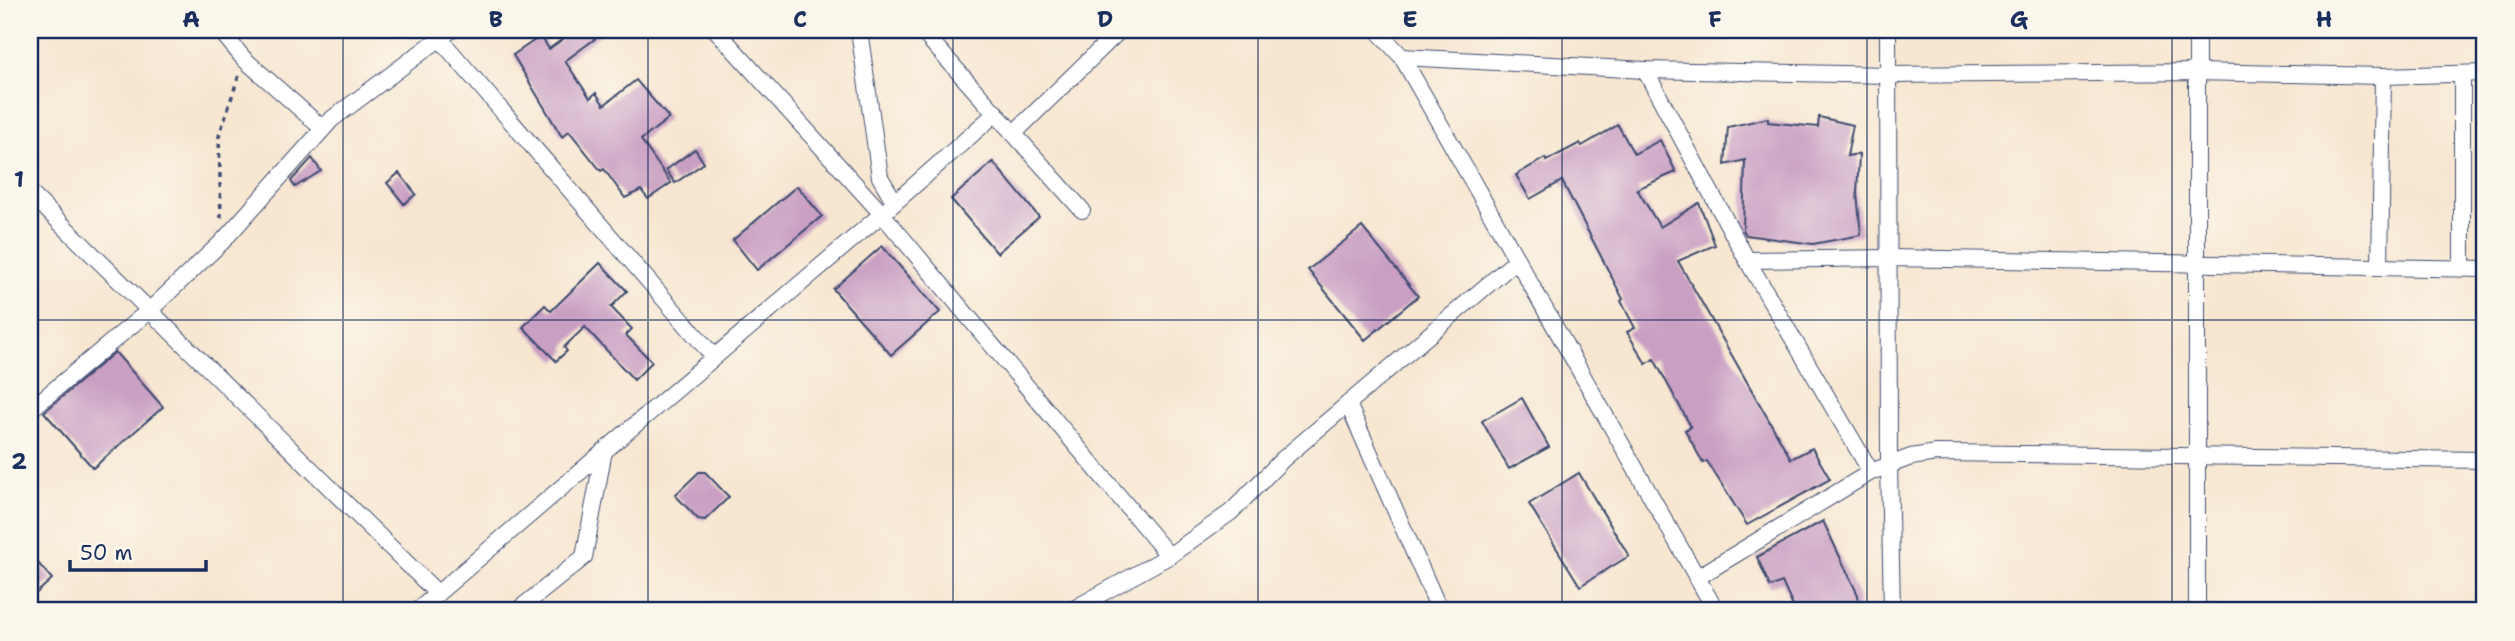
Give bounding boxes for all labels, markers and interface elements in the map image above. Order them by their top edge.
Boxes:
text: A [182,4,200,34]
text: B [489,4,503,34]
text: C [793,4,807,34]
text: D [1097,4,1113,34]
text: E [1402,4,1418,34]
text: F [1708,4,1722,34]
text: G [2010,4,2029,34]
text: H [2316,4,2332,34]
text: 1 [14,164,24,194]
text: 2 [11,446,27,476]
scale bar [70,529,206,573]
text: 50 m [80,539,133,567]

